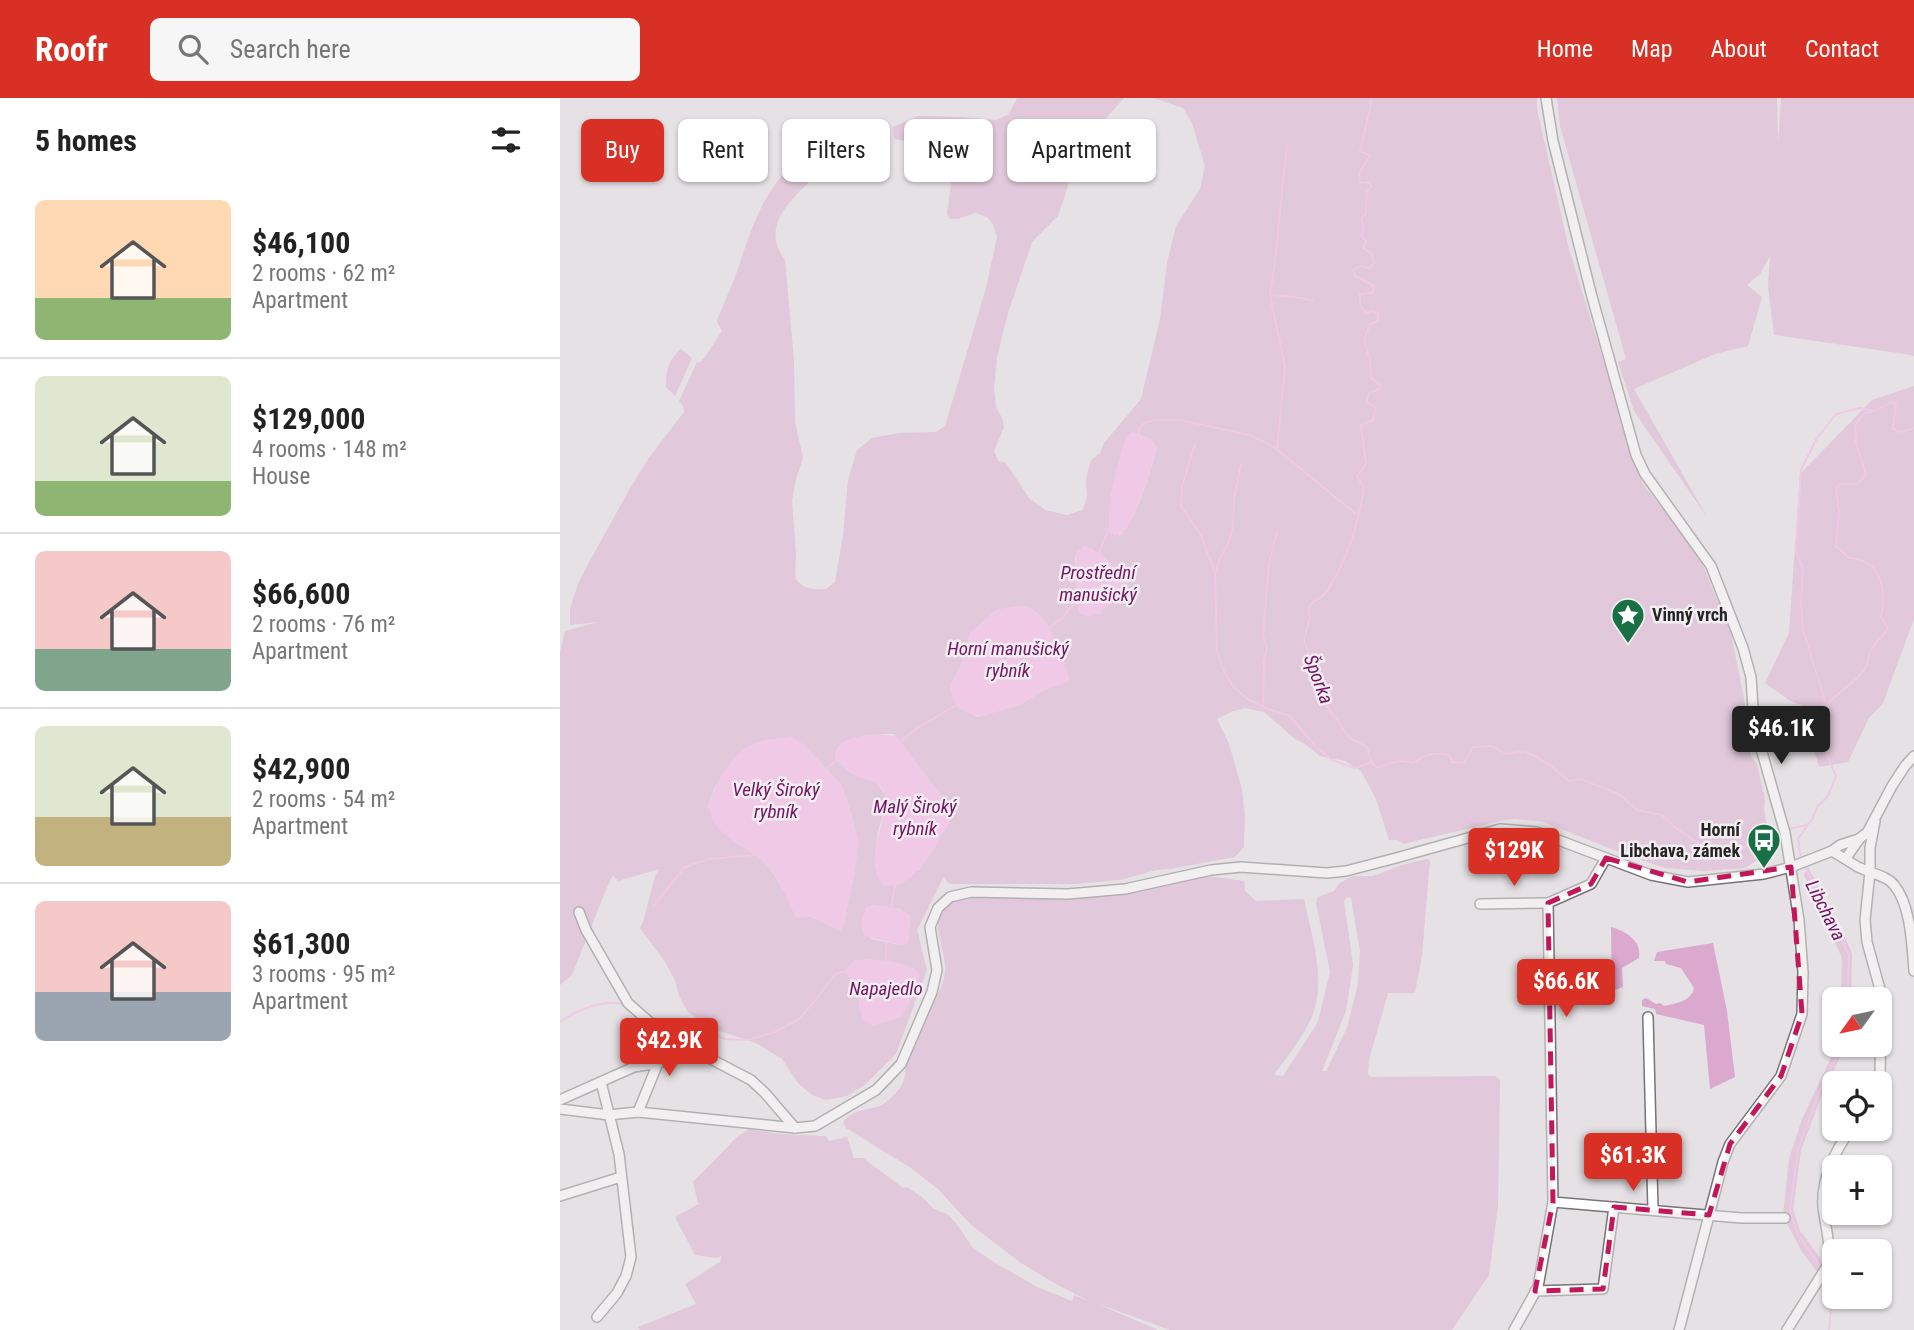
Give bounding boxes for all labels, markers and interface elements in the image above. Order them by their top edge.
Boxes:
search box [150,18,640,81]
text: Roofr [35,30,108,69]
icon: search [174,30,212,68]
text: Search here [230,34,351,64]
text: Home [1537,35,1593,63]
text: Map [1631,35,1673,63]
text: About [1711,35,1767,63]
text: Contact [1805,35,1879,63]
chip: Buy [581,119,664,182]
chip: Rent [678,119,768,182]
chip: Filters [782,119,890,182]
chip: New [904,119,993,182]
chip: Apartment [1007,119,1156,182]
icon: filters [487,121,525,159]
text: 5 homes [35,123,137,158]
text: $46,100 [252,225,350,260]
icon: home [91,228,175,312]
text: 2 rooms · 62 m² [252,260,395,287]
text: Apartment [252,287,348,314]
text: $129,000 [252,401,365,436]
icon: home [91,404,175,488]
text: 4 rooms · 148 m² [252,436,407,463]
text: House [252,463,310,490]
water label: Prostřední manušický [1059,561,1138,606]
text: $66,600 [252,576,350,611]
icon: home [91,579,175,663]
place icon: Vinný vrch [1609,596,1647,645]
place label: Vinný vrch [1652,604,1728,625]
text: 2 rooms · 76 m² [252,611,395,638]
water label: Horní manušický rybník [947,637,1070,682]
text: Apartment [252,638,348,665]
water label: Šporka [1299,651,1338,707]
pin: $46.1K [1724,706,1838,766]
text: $46.1K [1748,715,1814,742]
text: $42,900 [252,751,350,786]
icon: home [91,754,175,838]
water label: Velký Široký rybník [732,778,821,823]
text: 2 rooms · 54 m² [252,786,395,813]
water label: Malý Široký rybník [873,795,958,840]
text: Apartment [252,813,348,840]
place label: Horní Libchava, zámek [1620,819,1741,861]
bus stop icon: Horní Libchava, zámek [1745,821,1783,870]
pin: $129K [1465,828,1563,888]
text: $129K [1484,837,1544,864]
water label: Libchava [1801,876,1851,944]
text: $61,300 [252,926,350,961]
icon: home [91,929,175,1013]
pin: $66.6K [1509,960,1623,1019]
text: 3 rooms · 95 m² [252,961,395,988]
text: $66.6K [1533,968,1599,995]
water label: Napajedlo [849,977,923,1000]
north arrow [1822,987,1892,1057]
map controls [1822,987,1892,1309]
text: Apartment [252,988,348,1015]
pin: $42.9K [612,1018,726,1078]
text: $42.9K [636,1027,702,1054]
button: locate [1822,1071,1892,1141]
pin: $61.3K [1576,1134,1690,1193]
text: $61.3K [1600,1142,1666,1169]
button: + [1822,1155,1892,1225]
button: − [1822,1239,1892,1309]

